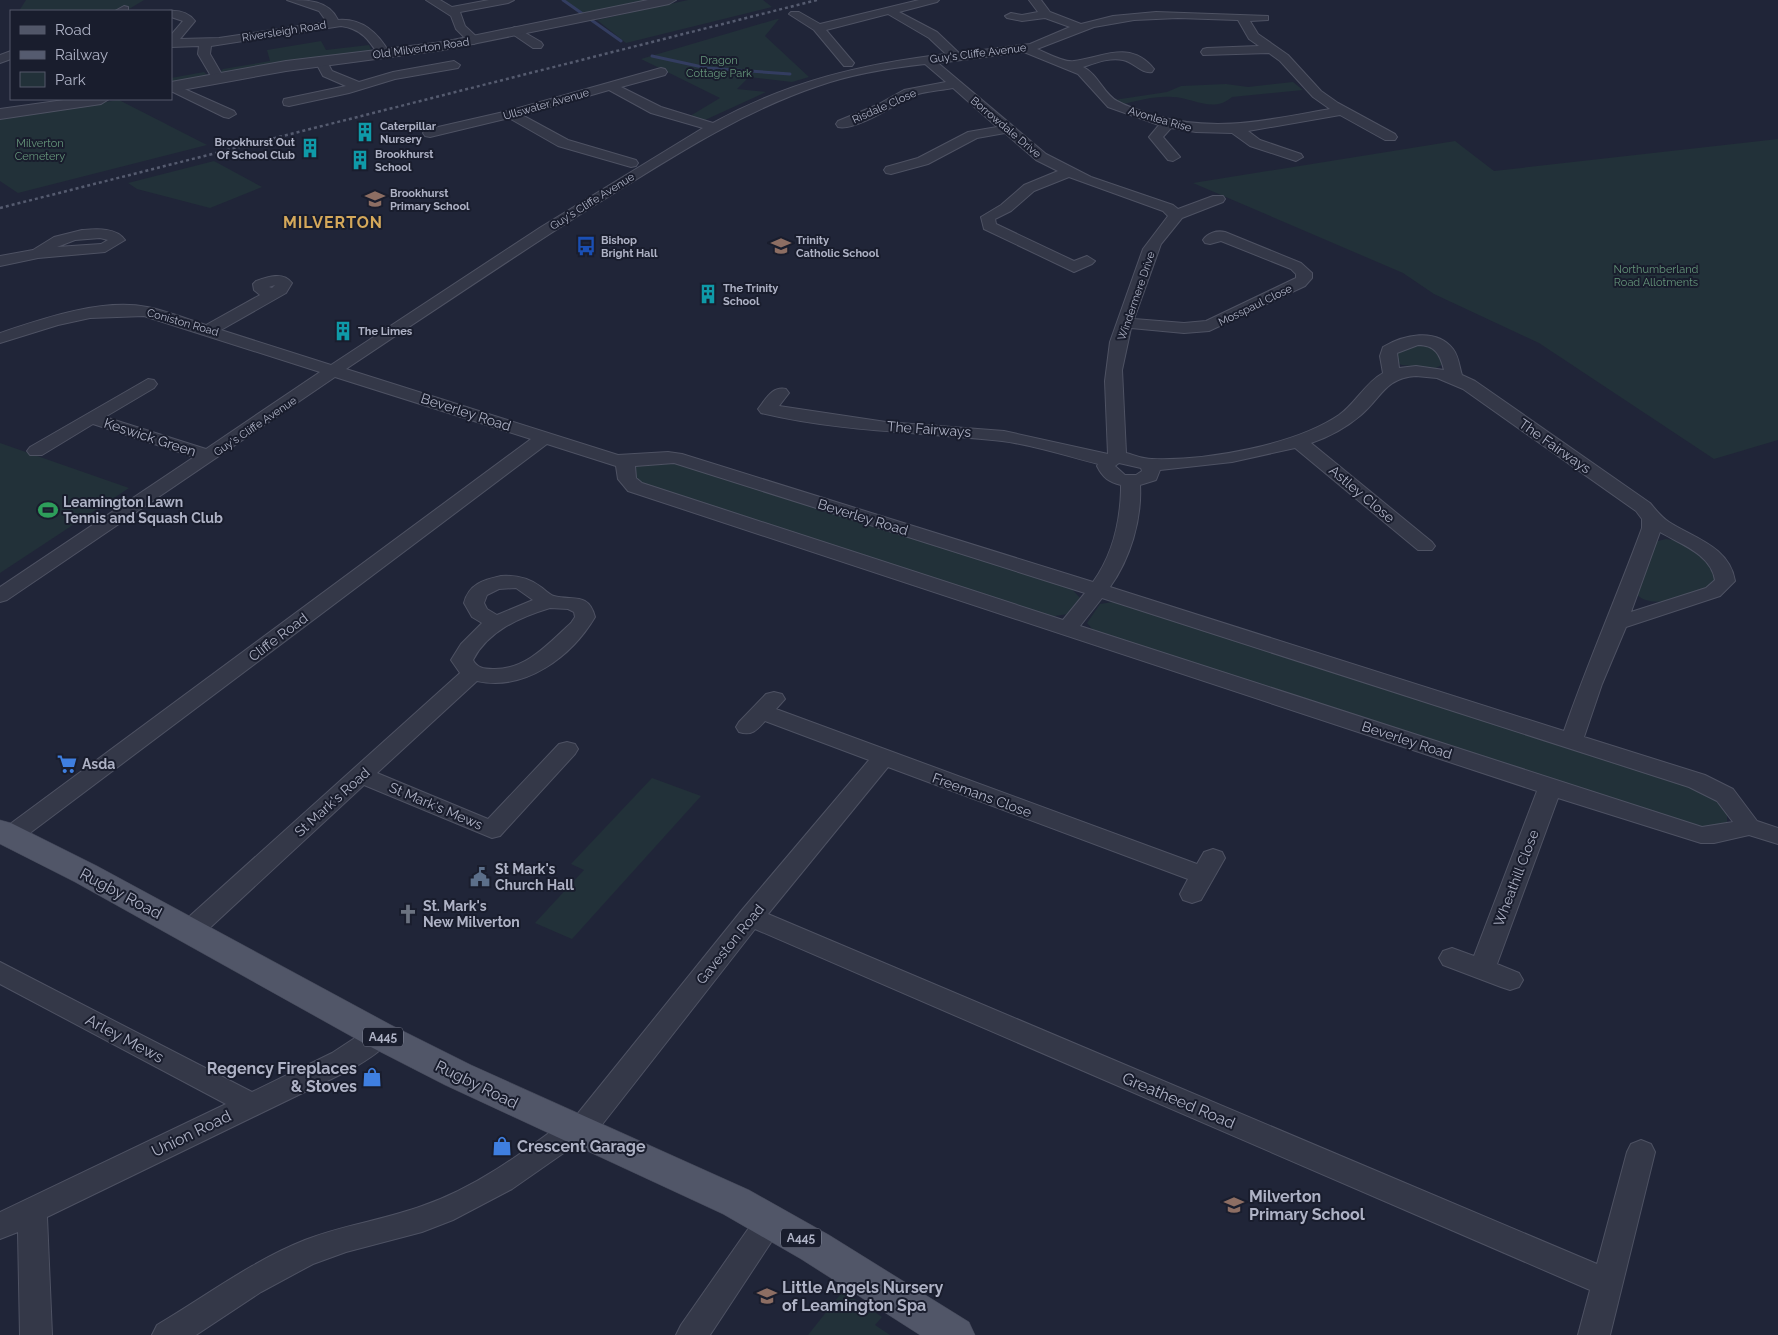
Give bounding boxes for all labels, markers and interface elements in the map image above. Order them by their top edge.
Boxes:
legend [10,10,172,100]
street label: Riversleigh Road [241,18,327,45]
text: Road [55,21,91,39]
street label: Old Milverton Road [372,35,470,62]
street label: Guy's Cliffe Avenue [929,41,1028,66]
text: Railway [55,46,108,64]
park label: Dragon Cottage Park [686,54,752,80]
text: Park [55,71,86,89]
street label: Ullswater Avenue [502,86,591,123]
street label: Risdale Close [850,86,919,126]
street label: Borrowdale Drive [968,94,1044,161]
street label: Avonlea Rise [1127,104,1194,135]
place label: Caterpillar Nursery [380,120,437,146]
building icon: Caterpillar Nursery [354,121,376,143]
place label: Brookhurst Out Of School Club [215,136,296,162]
park label: Milverton Cemetery [15,137,65,163]
building icon: Brookhurst Out Of School Club [299,137,321,159]
place label: Brookhurst School [375,148,434,174]
building icon: Brookhurst School [349,149,371,171]
street label: Guy's Cliffe Avenue [548,170,637,233]
place label: Brookhurst Primary School [390,187,470,213]
school or university icon: Brookhurst Primary School [364,188,386,210]
district label: MILVERTON [283,213,383,232]
place label: Bishop Bright Hall [601,234,658,260]
place label: Trinity Catholic School [796,234,879,260]
bus stop icon: Bishop Bright Hall [575,235,597,257]
school or university icon: Trinity Catholic School [770,235,792,257]
street label: Windermere Drive [1115,249,1158,342]
park label: Northumberland Road Allotments [1614,263,1699,289]
place label: The Trinity School [723,282,778,308]
street label: Mosspaul Close [1216,282,1295,329]
building icon: The Trinity School [697,283,719,305]
street label: Coniston Road [146,306,220,339]
building icon: The Limes [332,320,354,342]
place label: The Limes [358,325,413,338]
street label: Beverley Road [419,390,513,434]
street label: Guy's Cliffe Avenue [211,394,300,459]
street label: Keswick Green [102,415,198,459]
street label: The Fairways [1516,415,1594,477]
street label: The Fairways [886,418,972,440]
street label: Astley Close [1326,462,1398,526]
place label: Leamington Lawn Tennis and Squash Club [63,494,223,526]
street label: Beverley Road [816,496,910,538]
sports icon: Leamington Lawn Tennis and Squash Club [37,499,59,521]
street label: Cliffe Road [245,610,311,664]
street label: Beverley Road [1360,718,1454,762]
supermarket icon: Asda [56,753,78,775]
place label: Asda [82,756,115,772]
street label: St Mark's Road [291,764,373,840]
street label: Freemans Close [930,770,1034,820]
street label: St Mark's Mews [387,779,485,833]
street label: Wheathill Close [1490,828,1542,928]
place label: St Mark's Church Hall [495,861,575,893]
street label: Rugby Road [77,864,165,923]
public building icon: St Mark's Church Hall [469,866,491,888]
place label: St. Mark's New Milverton [423,898,520,930]
street label: Gaveston Road [693,901,767,987]
church icon: St. Mark's New Milverton [397,903,419,925]
street label: Arley Mews [82,1010,167,1067]
road number: A445 [363,1028,403,1046]
street label: Rugby Road [432,1056,521,1113]
place label: Regency Fireplaces & Stoves [207,1059,357,1096]
shop icon: Regency Fireplaces & Stoves [361,1066,383,1088]
street label: Greatheed Road [1120,1068,1238,1133]
street label: Union Road [148,1106,234,1161]
shop icon: Crescent Garage [491,1135,513,1157]
place label: Crescent Garage [517,1137,646,1156]
place label: Milverton Primary School [1249,1187,1366,1224]
school or university icon: Milverton Primary School [1223,1194,1245,1216]
road number: A445 [781,1228,821,1248]
place label: Little Angels Nursery of Leamington Spa [782,1278,944,1315]
school or university icon: Little Angels Nursery of Leamington Spa [756,1285,778,1307]

